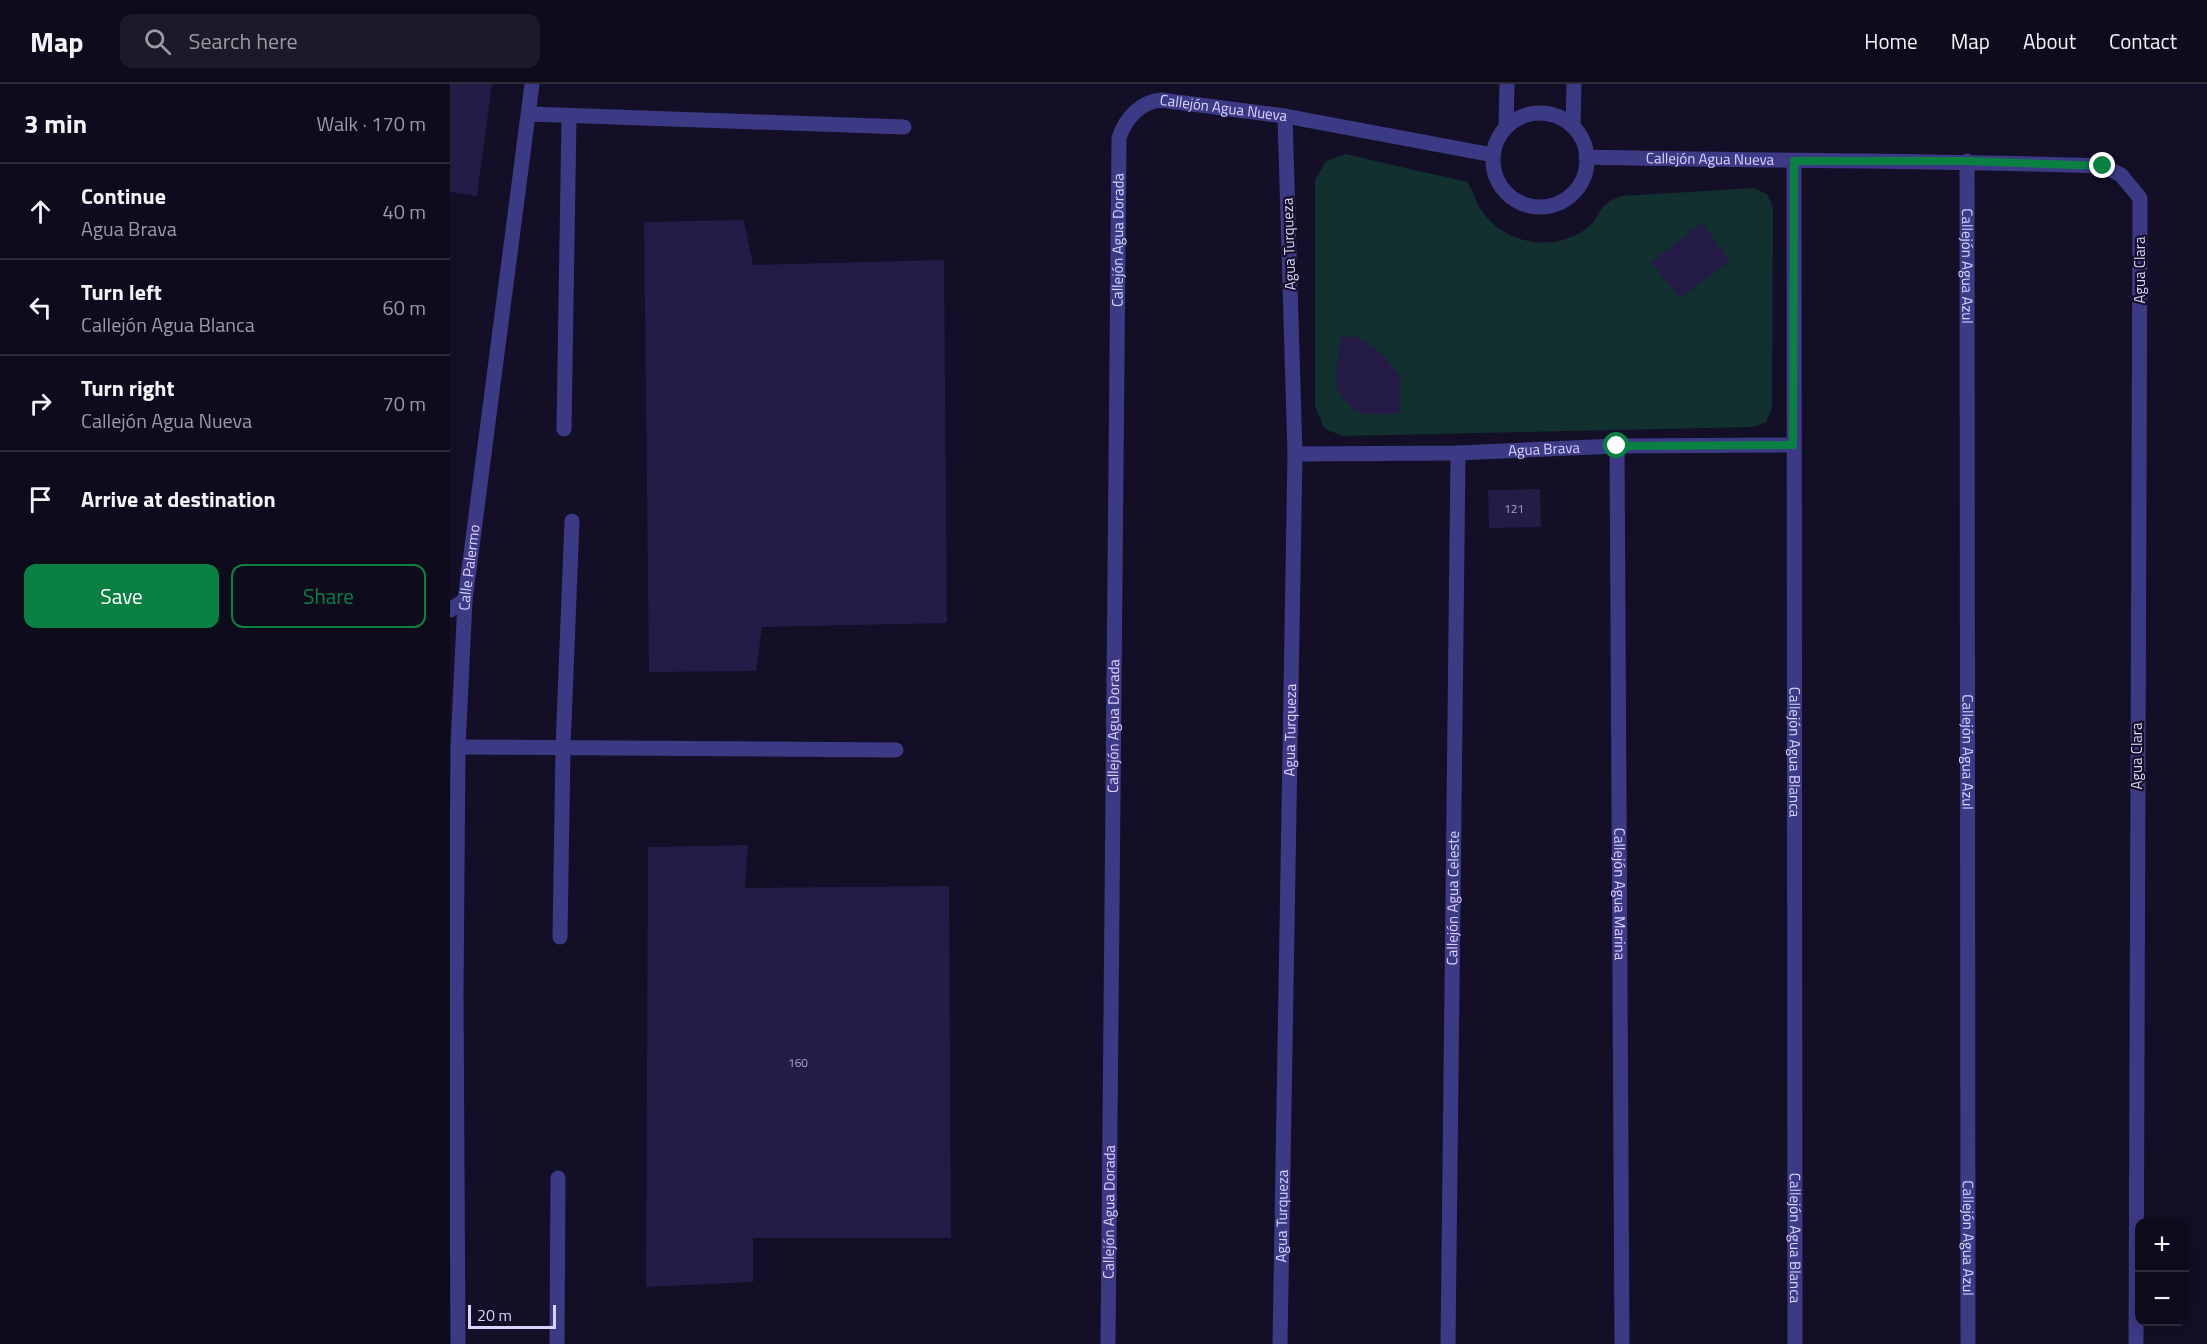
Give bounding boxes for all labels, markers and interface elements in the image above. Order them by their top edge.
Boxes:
search box [120,14,540,68]
text: Map [30,20,84,63]
text: Search here [189,24,298,58]
icon: search [141,25,174,58]
text: Home [1864,25,1918,57]
text: Map [1951,25,1990,57]
text: About [2023,25,2076,57]
text: Contact [2109,25,2177,57]
street label: Callejón Agua Nueva [1158,88,1289,127]
text: 3 min [24,104,87,143]
text: Walk · 170 m [317,108,426,139]
street label: Callejón Agua Nueva [1646,146,1775,171]
route end [2089,152,2115,178]
street label: Callejón Agua Dorada [1105,173,1130,307]
text: Continue [81,179,166,213]
icon: ahead [24,195,57,228]
text: 40 m [382,196,426,227]
street label: Agua Turqueza [1275,197,1302,291]
street label: Callejón Agua Azul [1956,208,1979,324]
text: Agua Brava [81,213,177,244]
street label: Agua Clara [2128,236,2151,304]
text: Turn left [81,275,162,309]
icon: left [24,291,57,324]
text: 60 m [382,292,426,323]
text: Callejón Agua Blanca [81,309,255,340]
text: Turn right [81,371,175,405]
icon: right [24,387,57,420]
text: 70 m [382,388,426,419]
text: Callejón Agua Nueva [81,405,252,436]
route start [1603,432,1629,458]
street label: Agua Brava [1507,436,1581,462]
text: Arrive at destination [81,482,276,516]
icon: arrive [24,483,57,516]
house number: 121 [1504,499,1524,518]
street label: Calle Palermo [453,523,486,611]
button: Save [24,564,219,628]
button: Share [231,564,426,628]
street label: Callejón Agua Dorada [1101,658,1125,793]
street label: Agua Turqueza [1278,683,1302,777]
street label: Callejón Agua Blanca [1783,687,1807,818]
street label: Callejón Agua Azul [1956,694,1980,810]
street label: Agua Clara [2125,722,2148,790]
street label: Callejón Agua Marina [1608,828,1632,961]
street label: Callejón Agua Celeste [1440,831,1465,965]
house number: 160 [788,1053,808,1072]
street label: Callejón Agua Dorada [1097,1144,1121,1279]
street label: Agua Turqueza [1269,1169,1294,1263]
street label: Callejón Agua Blanca [1784,1173,1807,1304]
street label: Callejón Agua Azul [1957,1180,1980,1296]
map controls [2135,1218,2189,1326]
button: + [2135,1218,2189,1272]
button: − [2135,1272,2189,1326]
scale bar [468,1302,556,1330]
text: 20 m [477,1303,512,1327]

